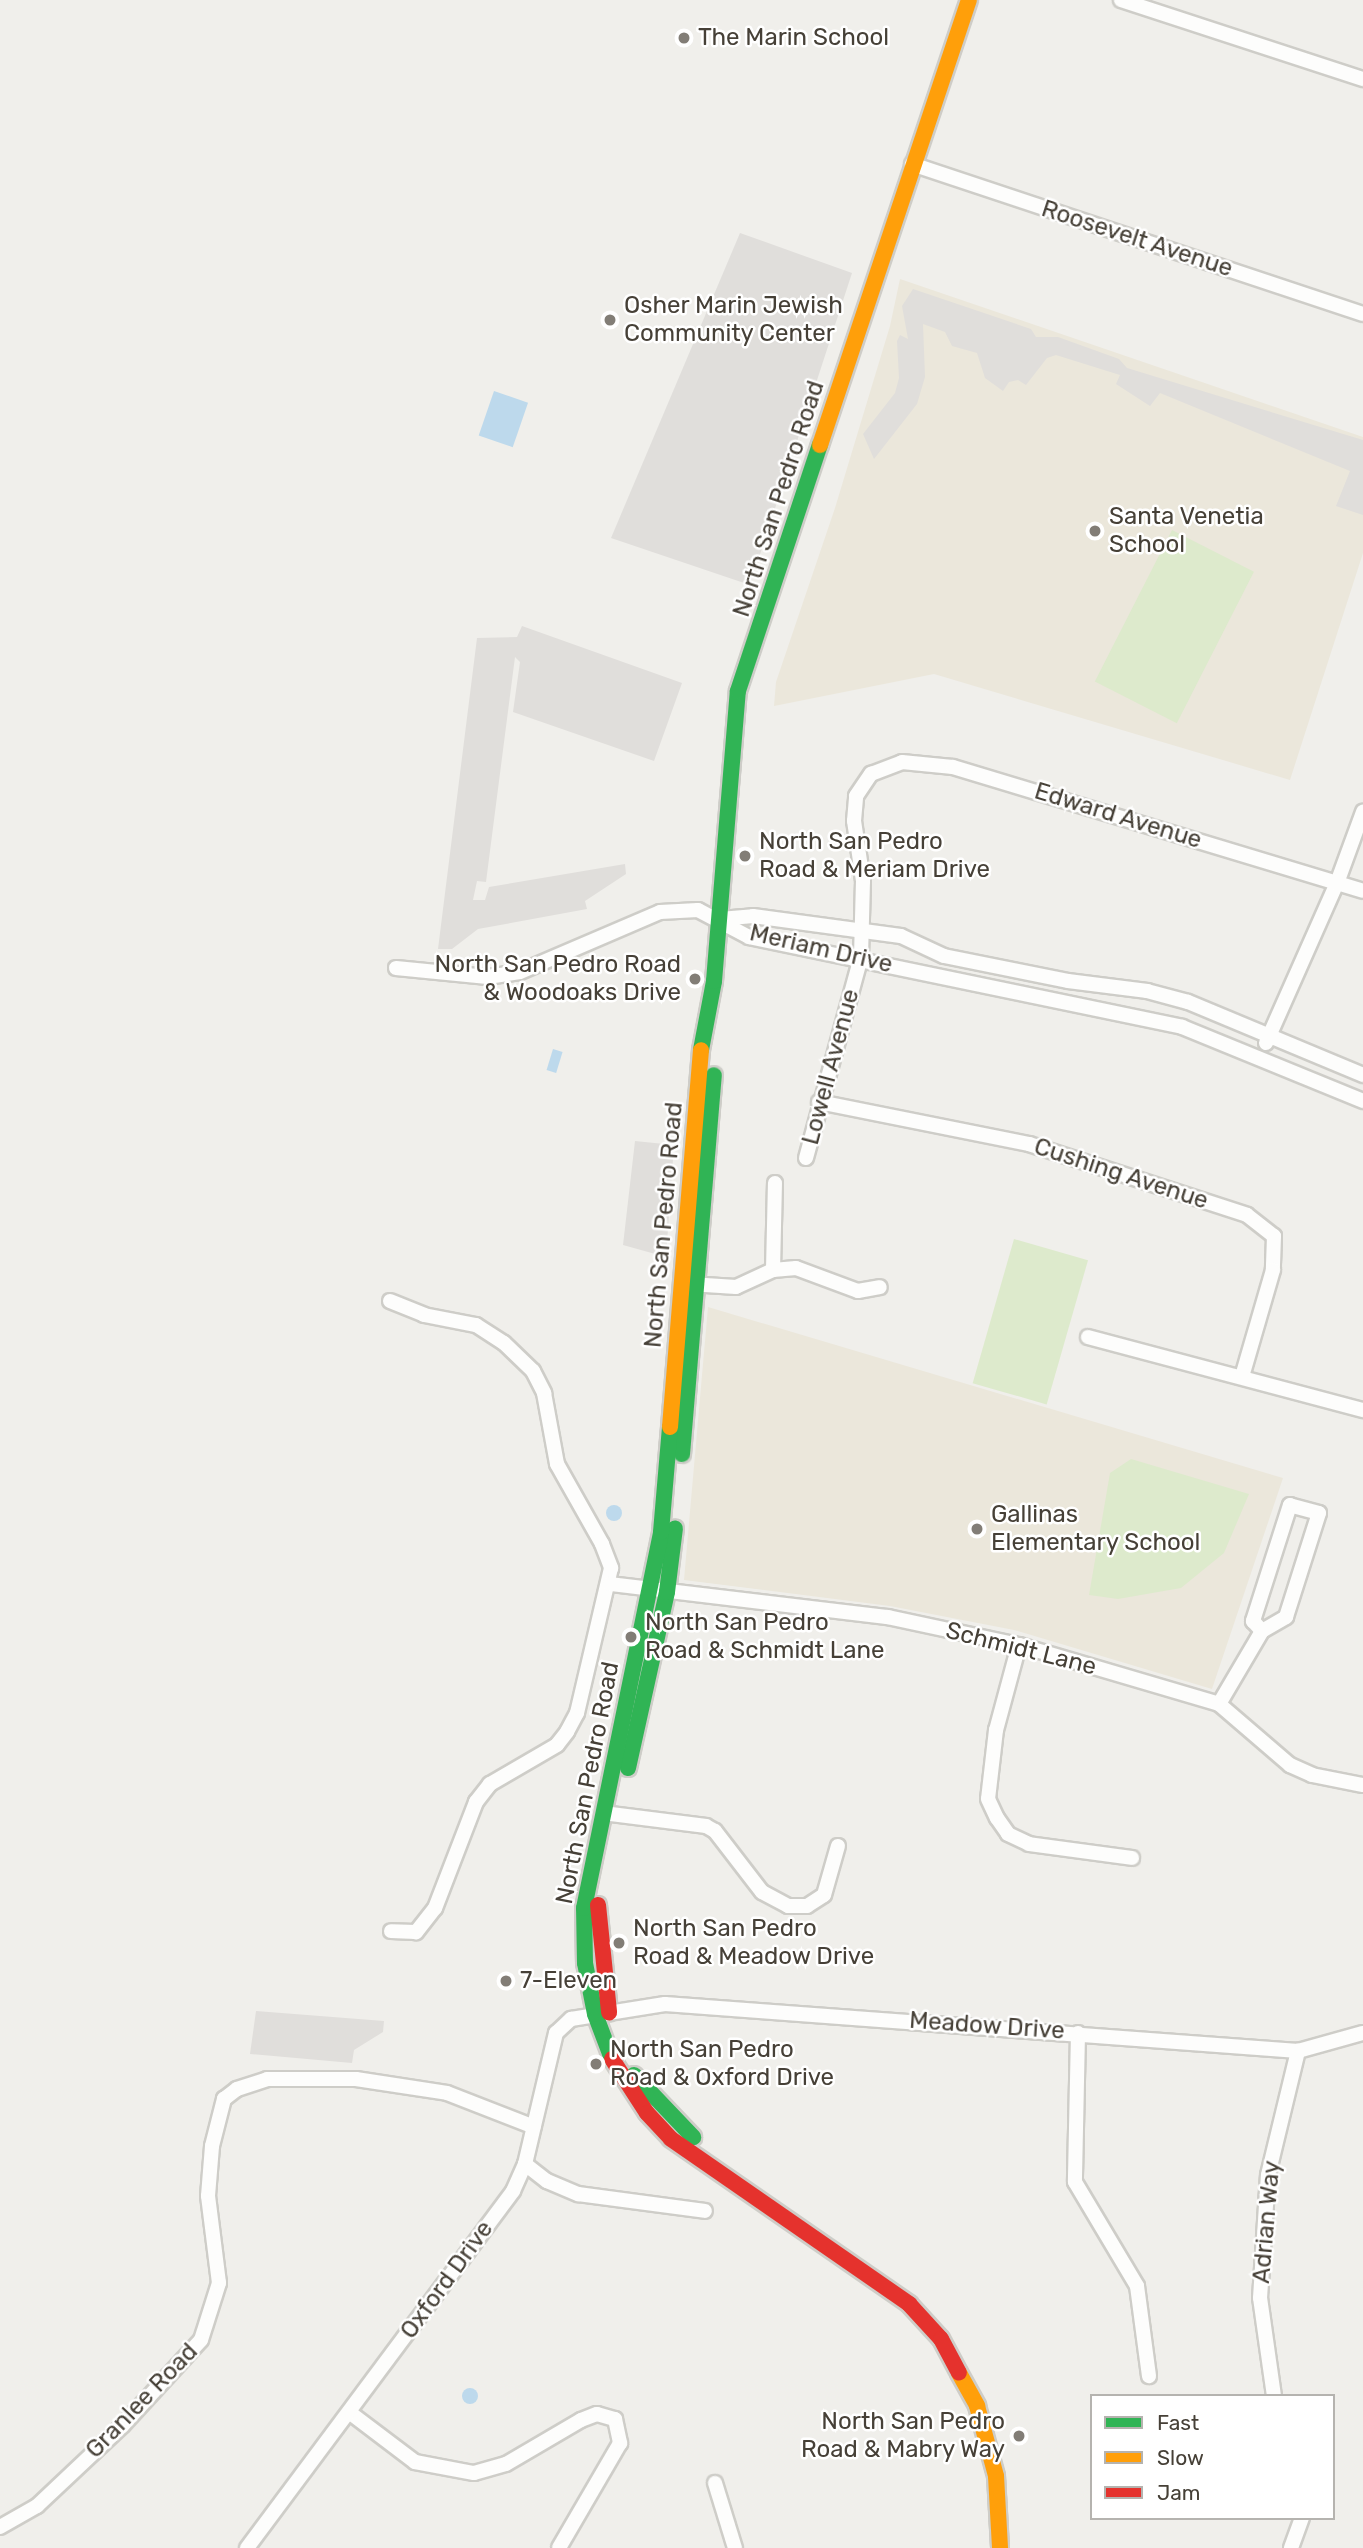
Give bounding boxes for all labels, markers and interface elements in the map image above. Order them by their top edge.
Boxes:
place label: The Marin School [698,24,889,52]
marker: The Marin School [676,30,692,46]
street label: Roosevelt Avenue [1038,194,1236,284]
place label: Osher Marin Jewish Community Center [624,292,843,348]
marker: Osher Marin Jewish Community Center [602,312,618,328]
street label: North San Pedro Road [727,377,831,621]
place label: Santa Venetia School [1109,503,1264,559]
marker: Santa Venetia School [1087,523,1103,539]
street label: Edward Avenue [1031,777,1205,855]
place label: North San Pedro Road & Meriam Drive [759,828,990,884]
marker: North San Pedro Road & Meriam Drive [737,848,753,864]
street label: Meriam Drive [747,919,895,979]
place label: North San Pedro Road & Woodoaks Drive [435,951,681,1007]
marker: North San Pedro Road & Woodoaks Drive [687,971,703,987]
street label: Lowell Avenue [796,986,866,1148]
street label: North San Pedro Road [639,1101,689,1349]
street label: Cushing Avenue [1030,1132,1212,1216]
place label: Gallinas Elementary School [991,1501,1201,1557]
marker: Gallinas Elementary School [969,1521,985,1537]
place label: North San Pedro Road & Schmidt Lane [645,1609,885,1665]
street label: Schmidt Lane [943,1616,1099,1682]
marker: North San Pedro Road & Schmidt Lane [623,1629,639,1645]
street label: North San Pedro Road [550,1659,626,1907]
place label: North San Pedro Road & Meadow Drive [633,1915,875,1971]
marker: North San Pedro Road & Meadow Drive [611,1935,627,1951]
place label: 7-Eleven [520,1967,617,1995]
marker: 7-Eleven [498,1973,514,1989]
street label: Meadow Drive [908,2006,1066,2046]
place label: North San Pedro Road & Oxford Drive [610,2036,834,2092]
marker: North San Pedro Road & Oxford Drive [588,2056,604,2072]
street label: Adrian Way [1247,2159,1287,2285]
street label: Oxford Drive [395,2215,499,2345]
street label: Granlee Road [80,2338,204,2464]
legend [1090,2394,1335,2520]
place label: North San Pedro Road & Mabry Way [800,2408,1005,2464]
text: Fast [1157,2410,1199,2435]
marker: North San Pedro Road & Mabry Way [1011,2428,1027,2444]
text: Slow [1157,2445,1204,2470]
text: Jam [1157,2480,1201,2505]

